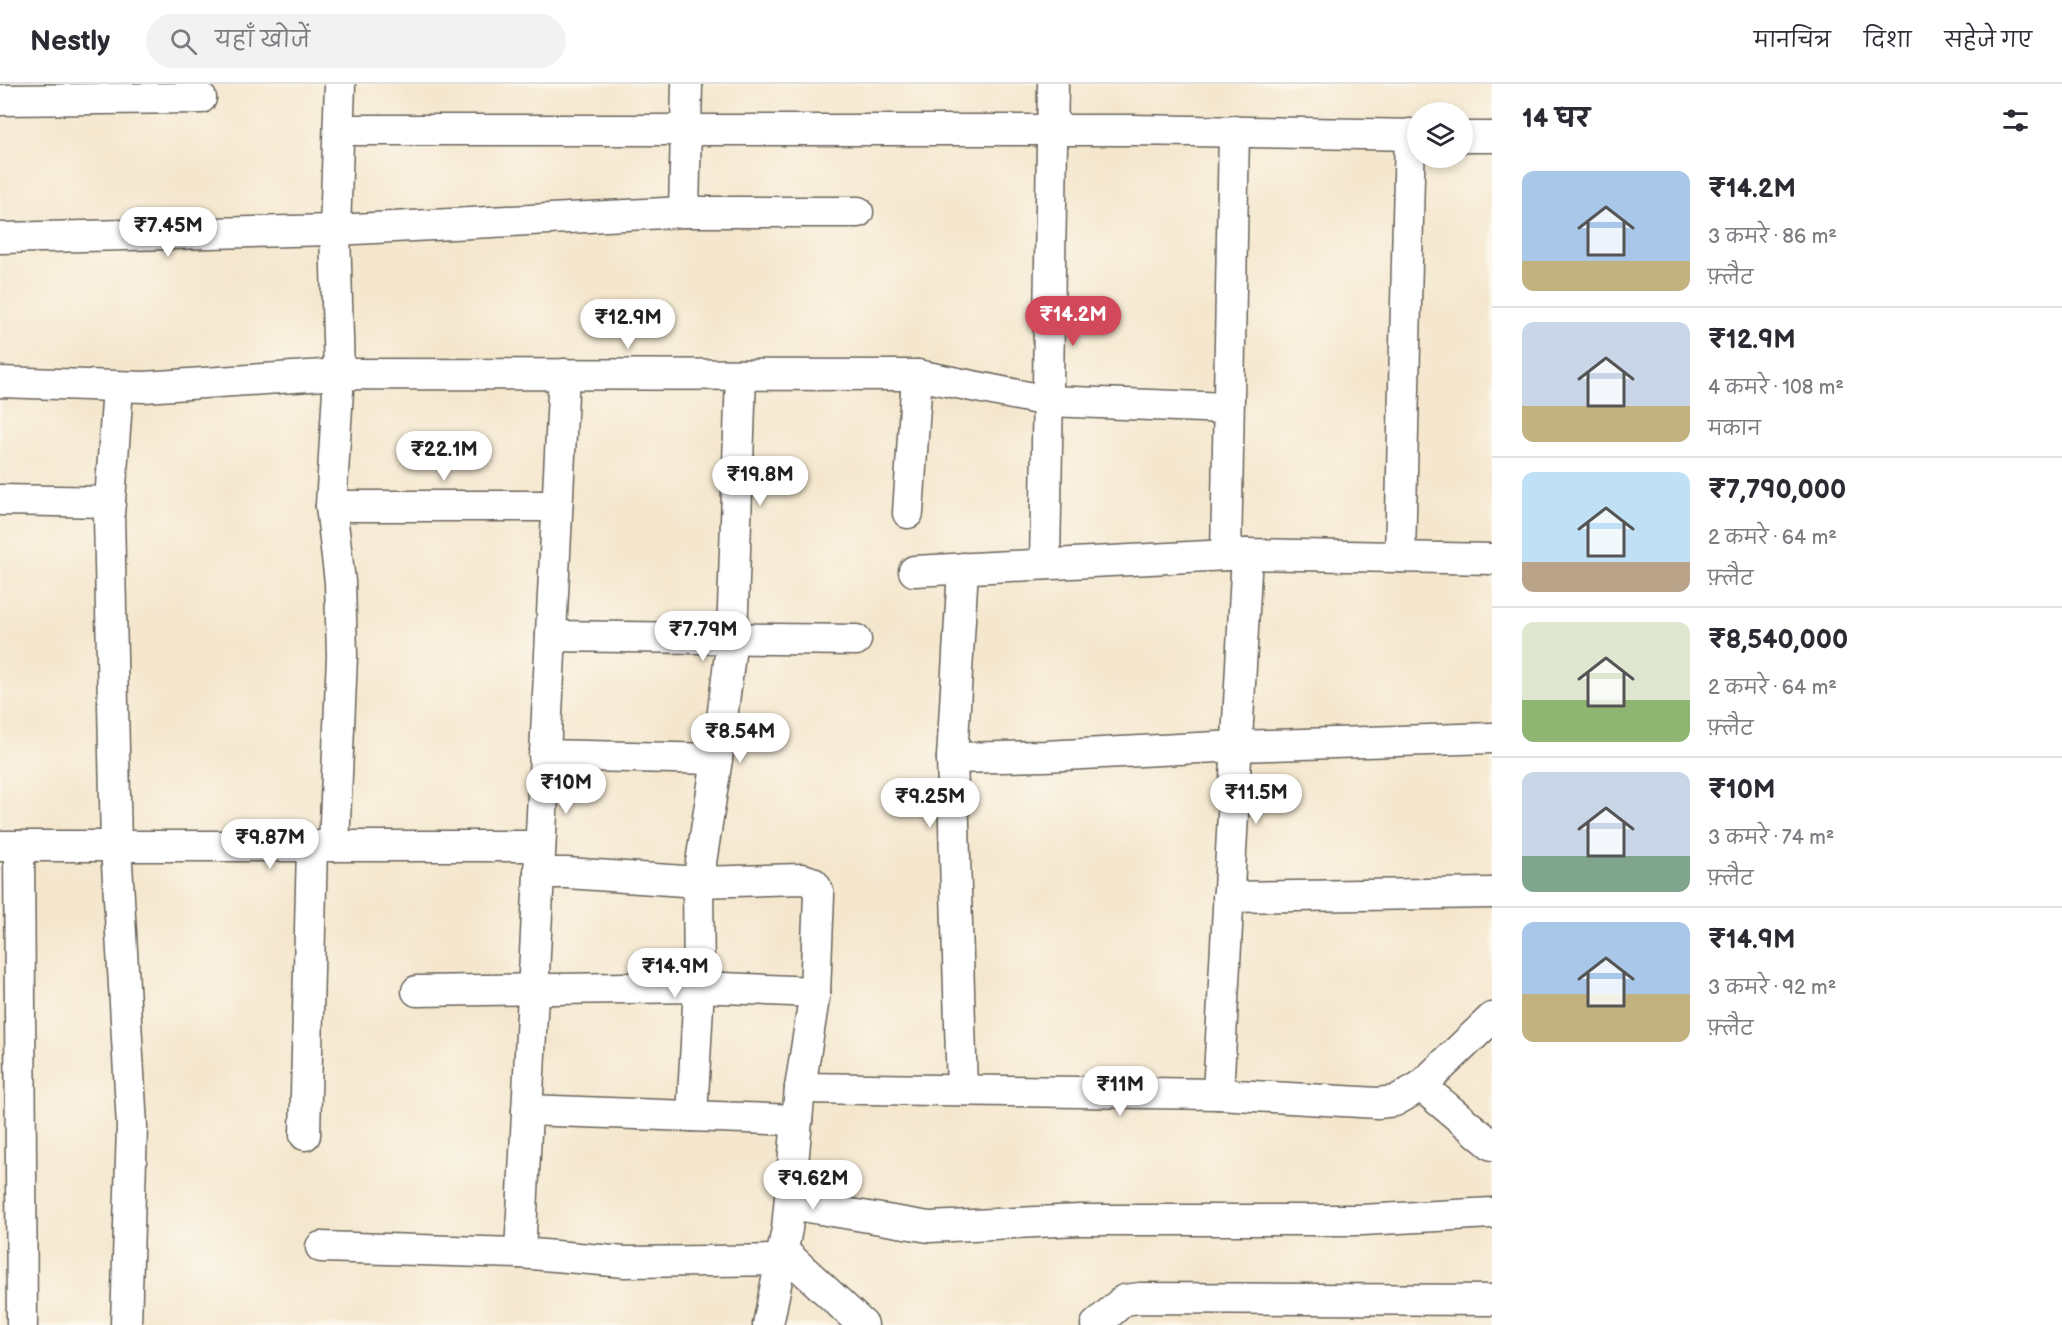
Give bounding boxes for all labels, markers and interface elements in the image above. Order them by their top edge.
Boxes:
search box [146,14,566,68]
text: Nestly [30,25,110,58]
icon: search [167,25,200,58]
text: यहाँ खोजें [215,27,310,54]
text: मानचित्र [1754,28,1831,53]
text: दिशा [1864,28,1911,53]
text: सहेजे गए [1944,28,2032,53]
map controls [1407,102,1473,168]
button: layers [1407,102,1473,168]
text: 14 घर [1522,104,1590,135]
icon: filters [1999,104,2032,137]
text: ₹14.2M [1708,174,1796,205]
icon: home [1570,195,1642,267]
pin: ₹7.45M [119,207,217,258]
text: ₹7.45M [133,214,203,238]
text: 3 कमरे · 86 m² [1708,225,1837,249]
text: फ़्लैट [1708,266,1754,290]
pin: ₹14.2M [1024,296,1122,347]
pin: ₹12.9M [579,299,677,350]
text: ₹14.2M [1039,303,1107,327]
text: ₹12.9M [594,306,662,330]
text: ₹12.9M [1708,325,1796,356]
icon: home [1570,346,1642,418]
text: 4 कमरे · 108 m² [1708,376,1844,400]
text: मकान [1708,417,1761,441]
pin: ₹22.1M [395,431,493,482]
text: ₹22.1M [410,438,478,462]
pin: ₹19.8M [711,456,809,507]
text: ₹19.8M [726,463,794,487]
text: ₹7,790,000 [1708,475,1846,506]
icon: home [1570,496,1642,568]
text: 2 कमरे · 64 m² [1708,526,1837,550]
text: फ़्लैट [1708,567,1754,591]
pin: ₹7.79M [654,611,752,662]
text: ₹7.79M [668,618,738,642]
text: ₹8,540,000 [1708,625,1848,656]
icon: home [1570,646,1642,718]
text: 2 कमरे · 64 m² [1708,676,1837,700]
pin: ₹8.54M [691,713,789,764]
text: फ़्लैट [1708,717,1754,741]
text: ₹8.54M [705,720,775,744]
pin: ₹10M [530,764,602,815]
text: ₹10M [540,771,592,795]
pin: ₹11.5M [1207,774,1305,825]
text: ₹10M [1708,775,1775,806]
pin: ₹9.25M [881,778,979,829]
text: ₹11.5M [1224,781,1288,805]
text: ₹9.25M [895,785,965,809]
icon: home [1570,796,1642,868]
pin: ₹9.87M [221,819,319,870]
text: ₹9.87M [235,826,305,850]
text: 3 कमरे · 74 m² [1708,826,1834,850]
text: फ़्लैट [1708,867,1754,891]
text: ₹14.9M [1708,925,1795,956]
icon: home [1570,946,1642,1018]
pin: ₹14.9M [626,948,724,999]
text: ₹14.9M [641,955,709,979]
text: 3 कमरे · 92 m² [1708,976,1836,1000]
text: फ़्लैट [1708,1017,1754,1041]
pin: ₹11M [1084,1066,1156,1117]
text: ₹11M [1096,1073,1144,1097]
pin: ₹9.62M [764,1160,862,1211]
text: ₹9.62M [777,1167,849,1191]

